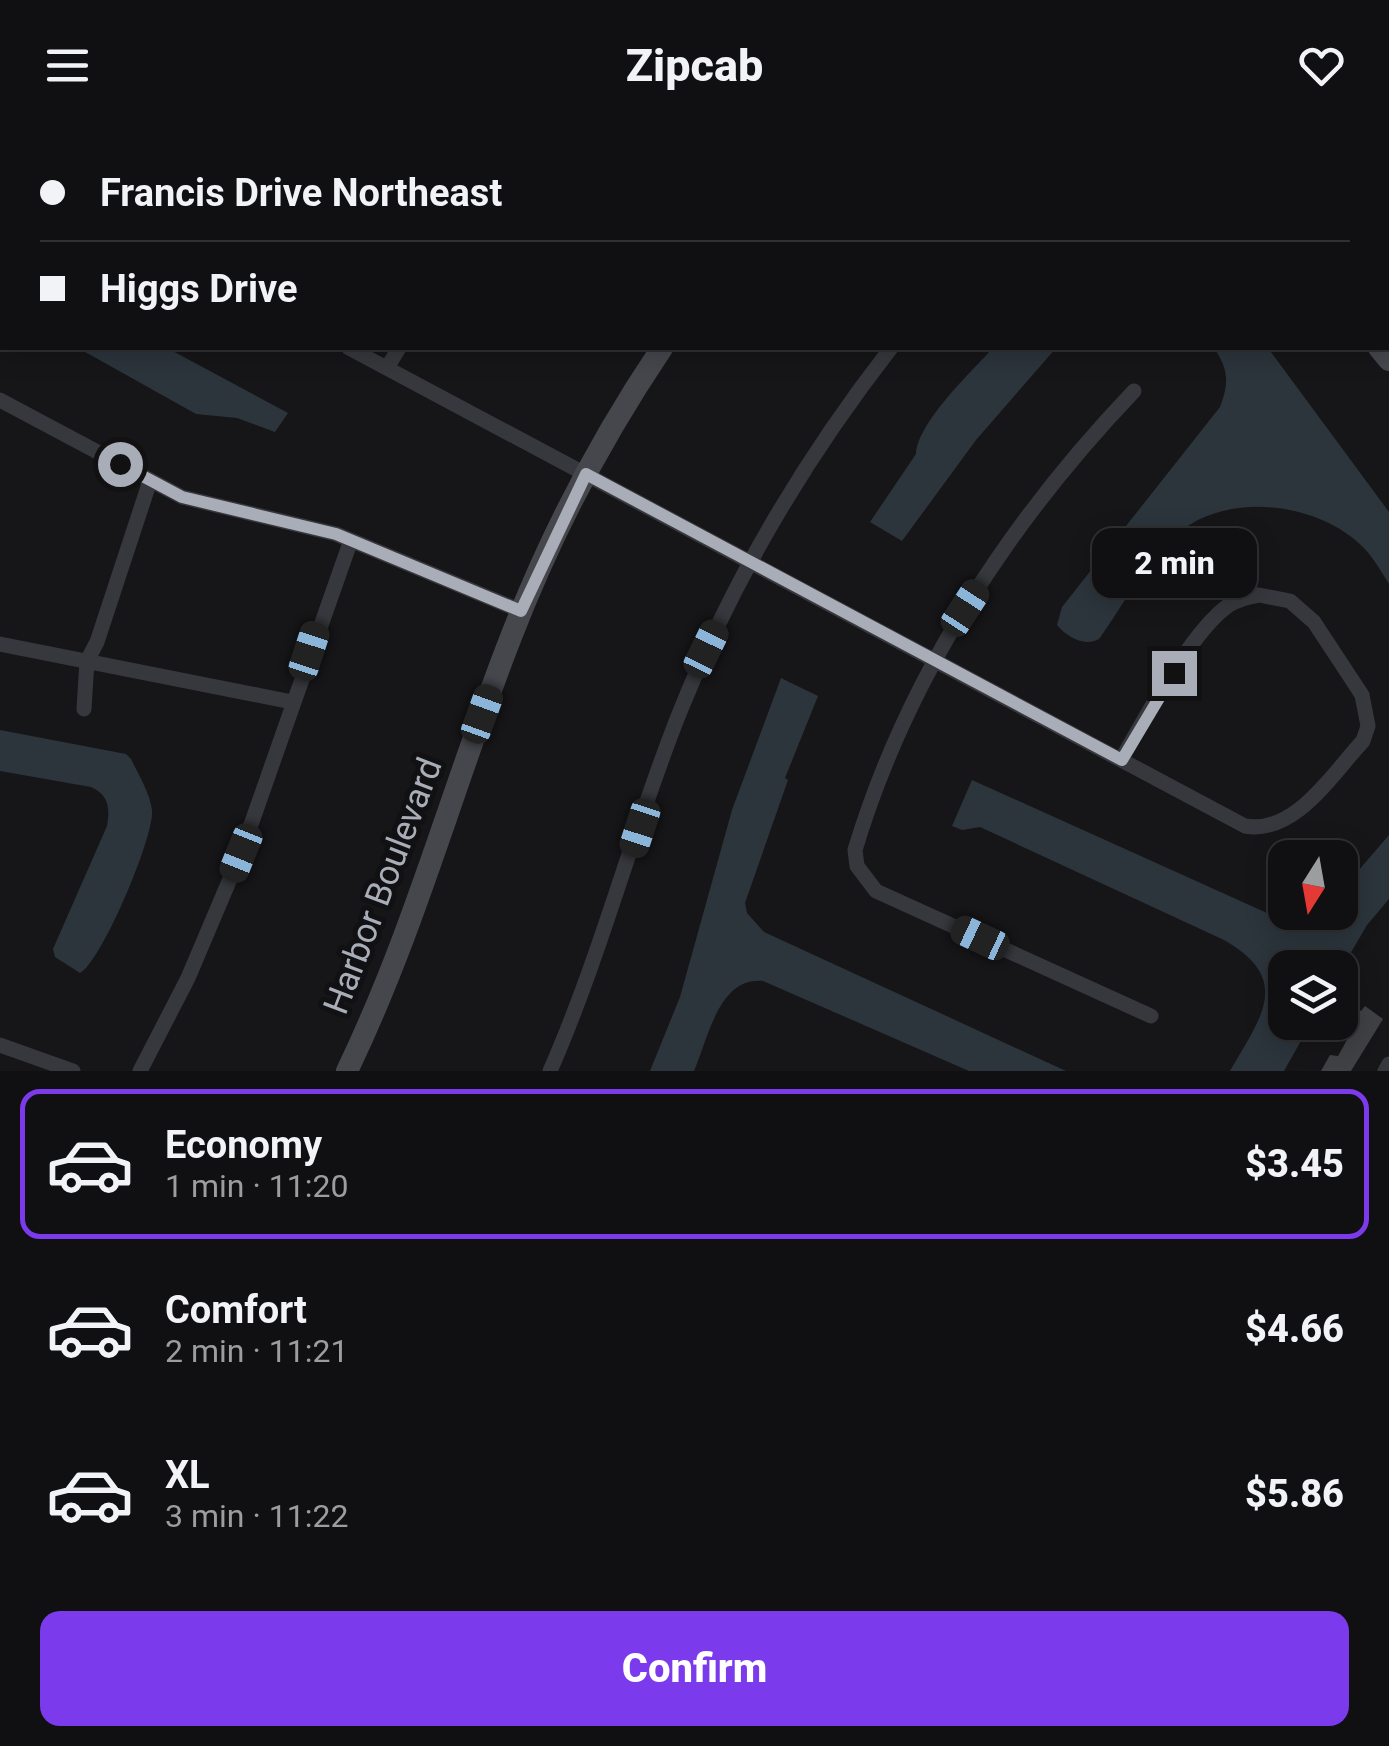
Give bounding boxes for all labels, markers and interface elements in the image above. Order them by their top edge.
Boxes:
icon: menu [40,38,95,93]
icon: heart [1294,38,1349,93]
text: Zipcab [626,39,763,92]
text: Francis Drive Northeast [100,171,502,215]
text: Higgs Drive [100,267,297,311]
route start [98,442,143,487]
callout: 2 min [1092,528,1256,598]
text: 2 min [1134,544,1215,582]
car [936,575,994,641]
car [679,615,733,683]
car [285,618,333,684]
route end [1152,651,1197,696]
car [458,681,506,747]
street label: Harbor Boulevard [315,752,451,1020]
car [616,795,664,861]
car [216,820,266,886]
north arrow [1268,840,1358,930]
map controls [1268,840,1358,1040]
car [946,912,1014,964]
button: layers [1268,950,1358,1040]
icon: car [45,1119,135,1209]
text: Economy [165,1123,322,1167]
text: $3.45 [1245,1142,1344,1186]
text: 1 min · 11:20 [165,1167,348,1205]
icon: car [45,1284,135,1374]
text: Comfort [165,1288,307,1332]
text: $4.66 [1245,1307,1344,1351]
text: 2 min · 11:21 [165,1332,348,1370]
icon: car [45,1449,135,1539]
text: XL [165,1453,210,1497]
text: $5.86 [1245,1472,1344,1516]
text: 3 min · 11:22 [165,1497,348,1535]
button: Confirm [40,1611,1349,1726]

